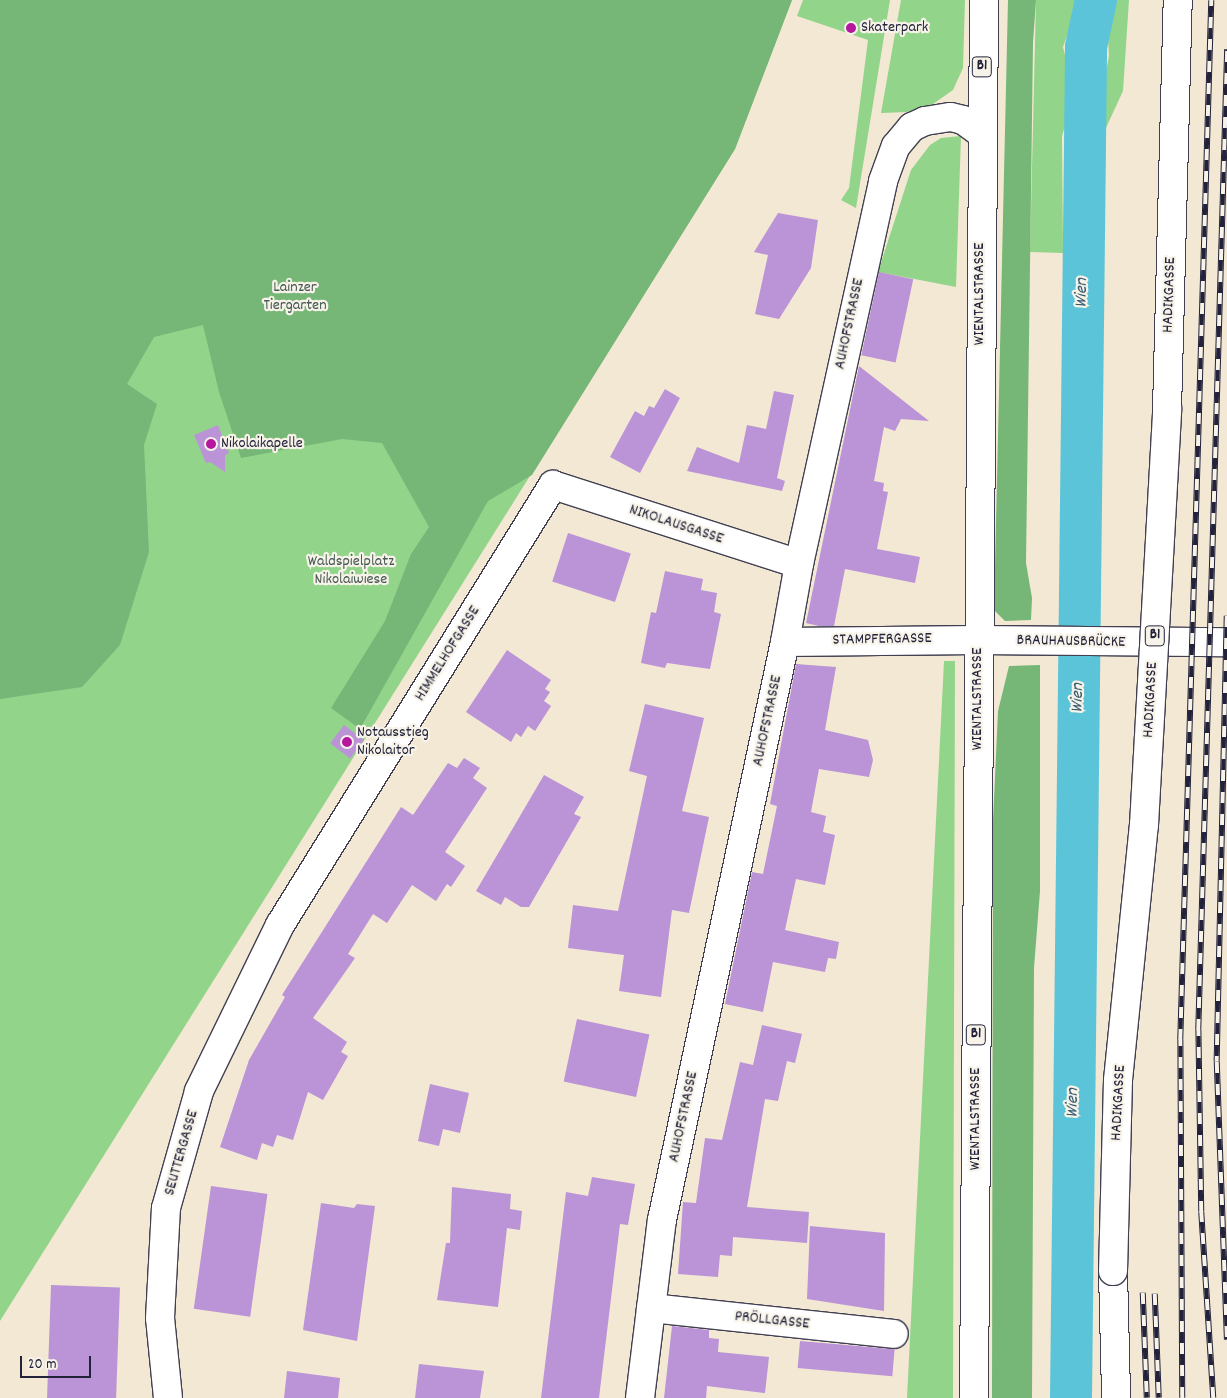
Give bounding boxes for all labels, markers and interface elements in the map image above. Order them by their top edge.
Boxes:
place label: Skaterpark [861,18,928,38]
marker: Skaterpark [845,22,857,34]
road number: B1 [971,54,993,80]
street label: WIENTALSTRASSE [970,243,990,345]
street label: HADIKGASSE [1159,257,1181,333]
street label: AUHOFSTRASSE [831,277,869,371]
park label: Lainzer Tiergarten [263,278,327,316]
water label: Wien [1072,278,1094,308]
place label: Nikolaikapelle [221,434,303,454]
marker: Nikolaikapelle [205,438,217,450]
street label: NIKOLAUSGASSE [627,501,725,549]
park label: Waldspielplatz Nikolaiwiese [308,552,394,590]
street label: HIMMELHOFGASSE [411,603,485,705]
road number: B1 [1144,624,1166,648]
street label: STAMPFERGASSE [832,630,932,650]
street label: BRAUHAUSBRÜCKE [1016,631,1126,653]
street label: WIENTALSTRASSE [968,648,988,750]
street label: HADIKGASSE [1139,662,1163,738]
street label: AUHOFSTRASSE [749,674,787,768]
water label: Wien [1068,683,1090,713]
place label: Notausstieg Nikolaitor [357,723,429,761]
marker: Notausstieg Nikolaitor [341,736,353,748]
road number: B1 [965,1022,987,1048]
street label: HADIKGASSE [1107,1065,1131,1141]
street label: WIENTALSTRASSE [966,1068,986,1170]
street label: AUHOFSTRASSE [665,1070,703,1164]
water label: Wien [1063,1088,1085,1118]
street label: SEUTTERGASSE [161,1108,203,1198]
street label: PRÖLLGASSE [734,1308,810,1334]
scale bar [22,1346,94,1378]
text: 20 m [28,1354,56,1376]

